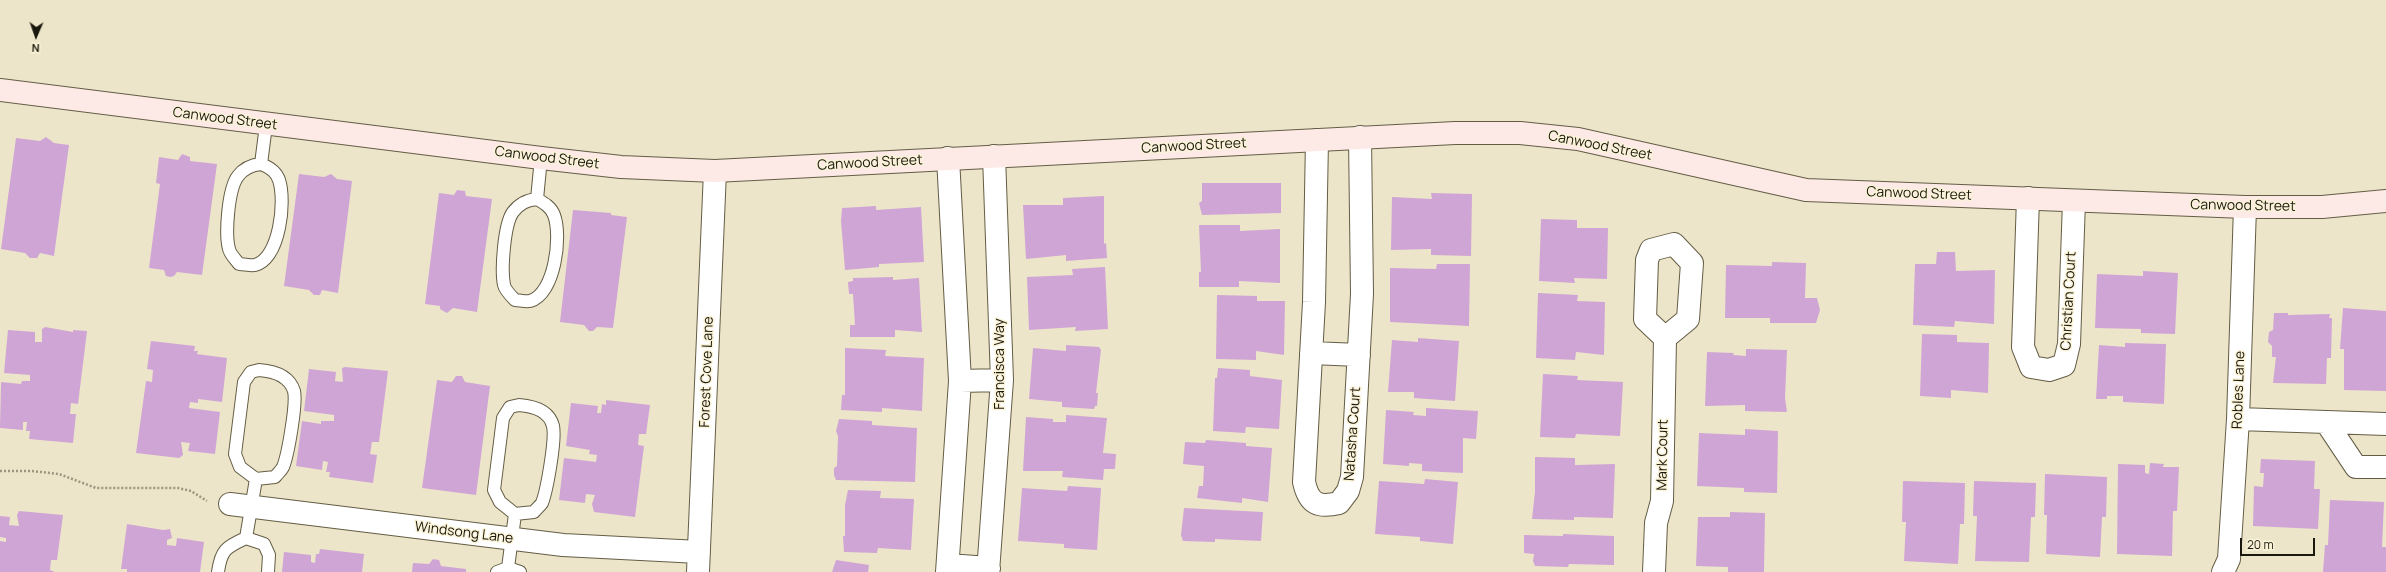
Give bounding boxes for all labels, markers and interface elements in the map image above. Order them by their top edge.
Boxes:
north arrow [16,16,56,56]
text: N [31,41,40,56]
street label: Canwood Street [172,104,278,134]
street label: Canwood Street [1547,128,1653,164]
street label: Canwood Street [1141,135,1247,157]
street label: Canwood Street [494,143,600,173]
street label: Canwood Street [817,152,923,174]
street label: Canwood Street [1866,184,1972,204]
street label: Canwood Street [2190,197,2296,215]
street label: Christian Court [2058,251,2080,351]
street label: Forest Cove Lane [697,316,717,428]
street label: Francisca Way [992,318,1008,410]
street label: Robles Lane [2229,351,2249,429]
street label: Natasha Court [1341,386,1365,482]
street label: Mark Court [1654,419,1672,491]
street label: Windsong Lane [414,519,514,547]
scale bar [2242,530,2317,556]
text: 20 m [2247,536,2274,553]

